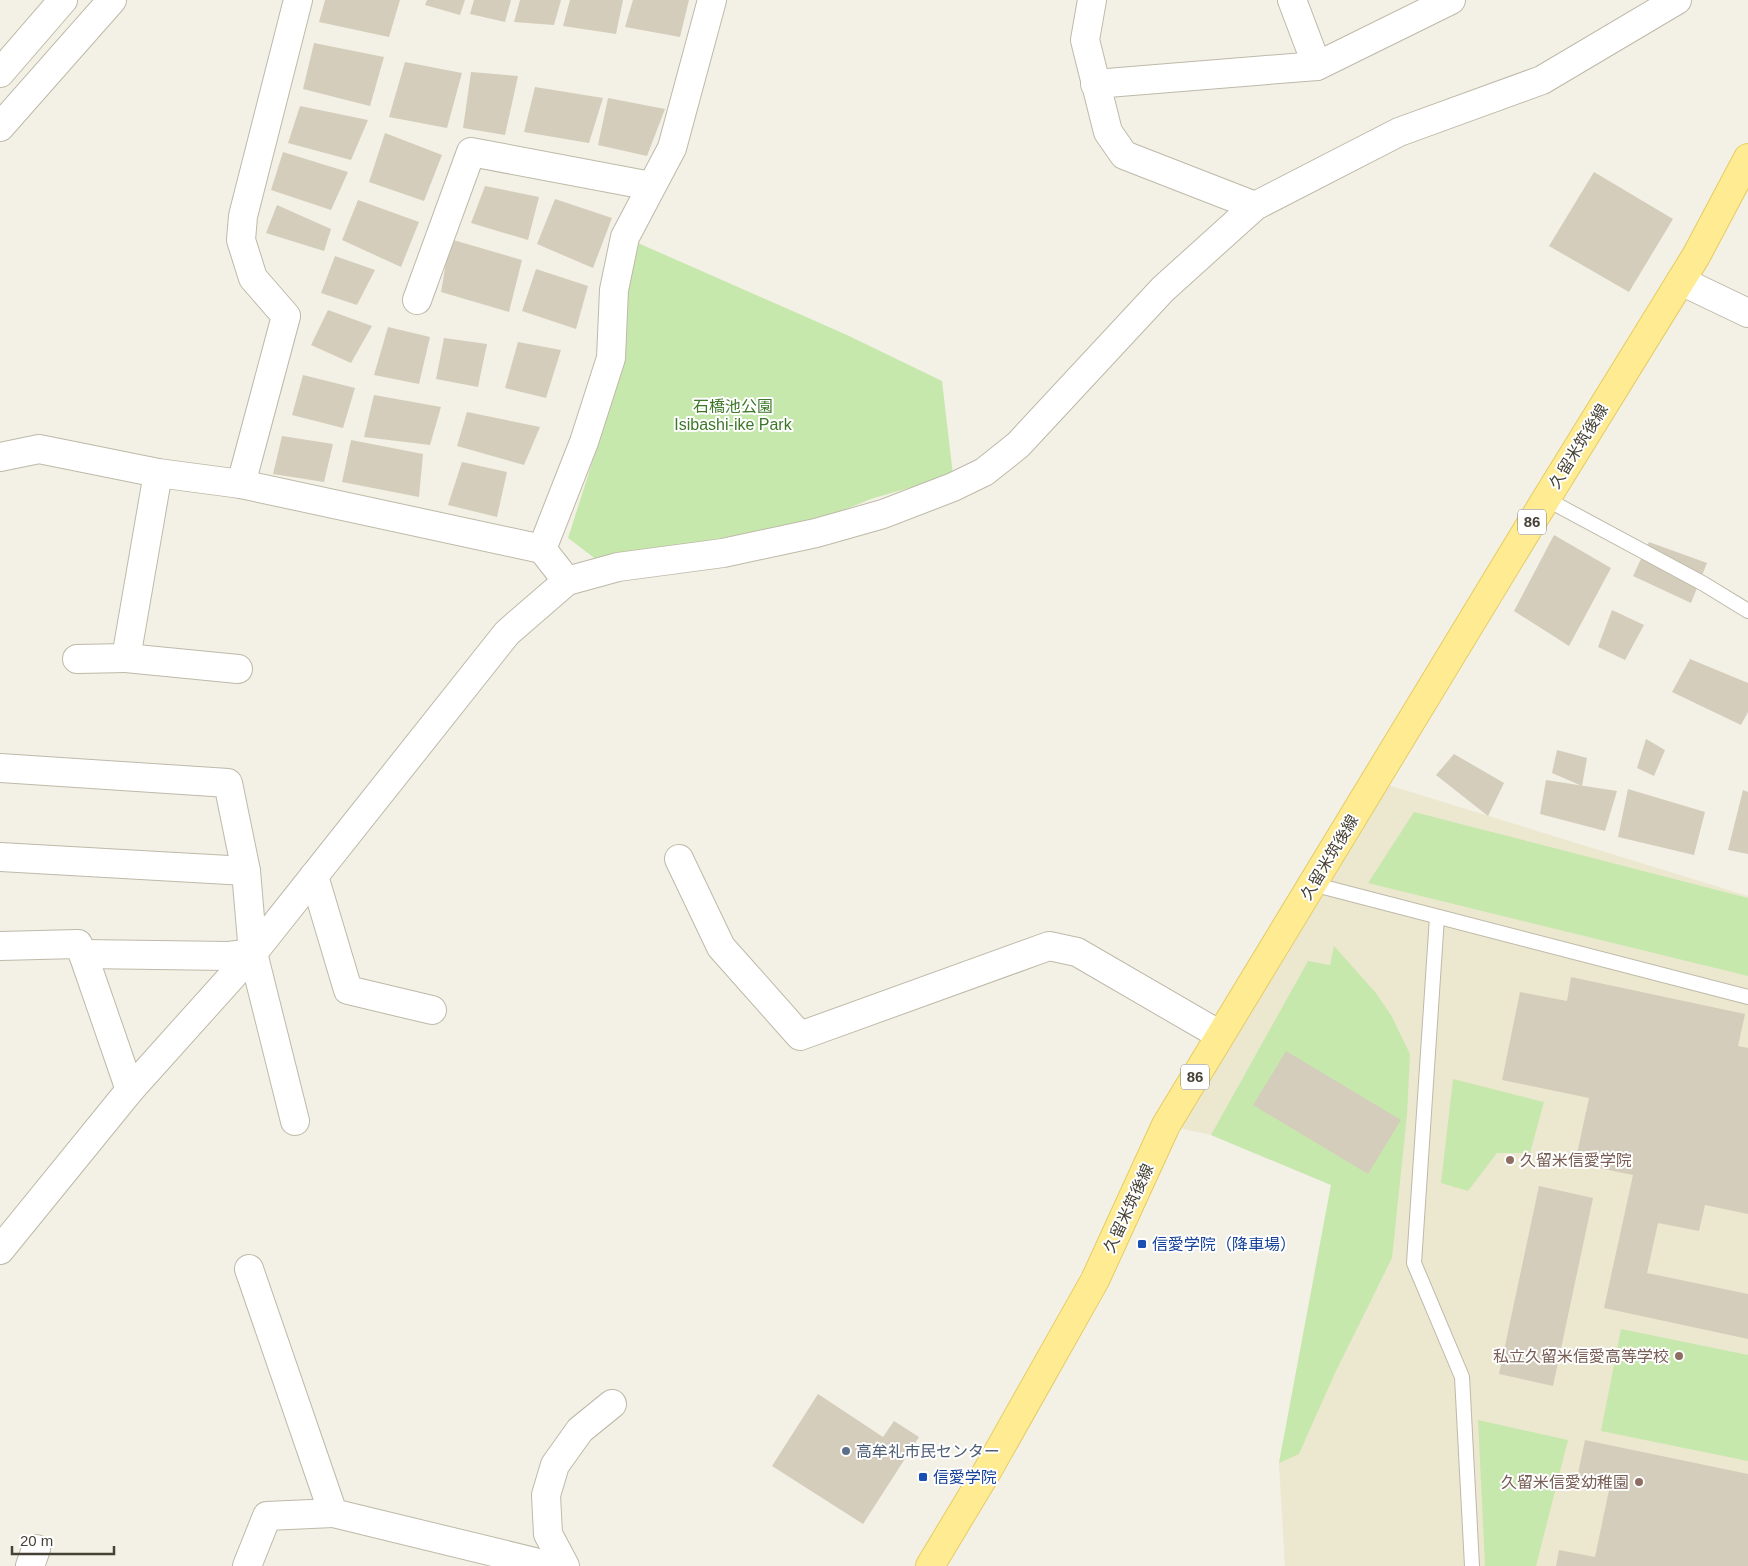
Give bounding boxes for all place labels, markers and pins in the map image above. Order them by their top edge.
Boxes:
place label: 久留米信愛学院 [1520,1152,1632,1169]
marker: 久留米信愛学院 [1504,1154,1516,1166]
place label: 信愛学院（降車場） [1152,1236,1296,1253]
marker: 信愛学院（降車場） [1136,1238,1148,1250]
place label: 私立久留米信愛高等学校 [1493,1348,1669,1365]
marker: 私立久留米信愛高等学校 [1673,1350,1685,1362]
place label: 高牟礼市民センター [856,1443,1000,1460]
marker: 高牟礼市民センター [840,1445,852,1457]
place label: 信愛学院 [933,1469,997,1486]
marker: 信愛学院 [917,1471,929,1483]
place label: 久留米信愛幼稚園 [1501,1474,1629,1491]
marker: 久留米信愛幼稚園 [1633,1476,1645,1488]

